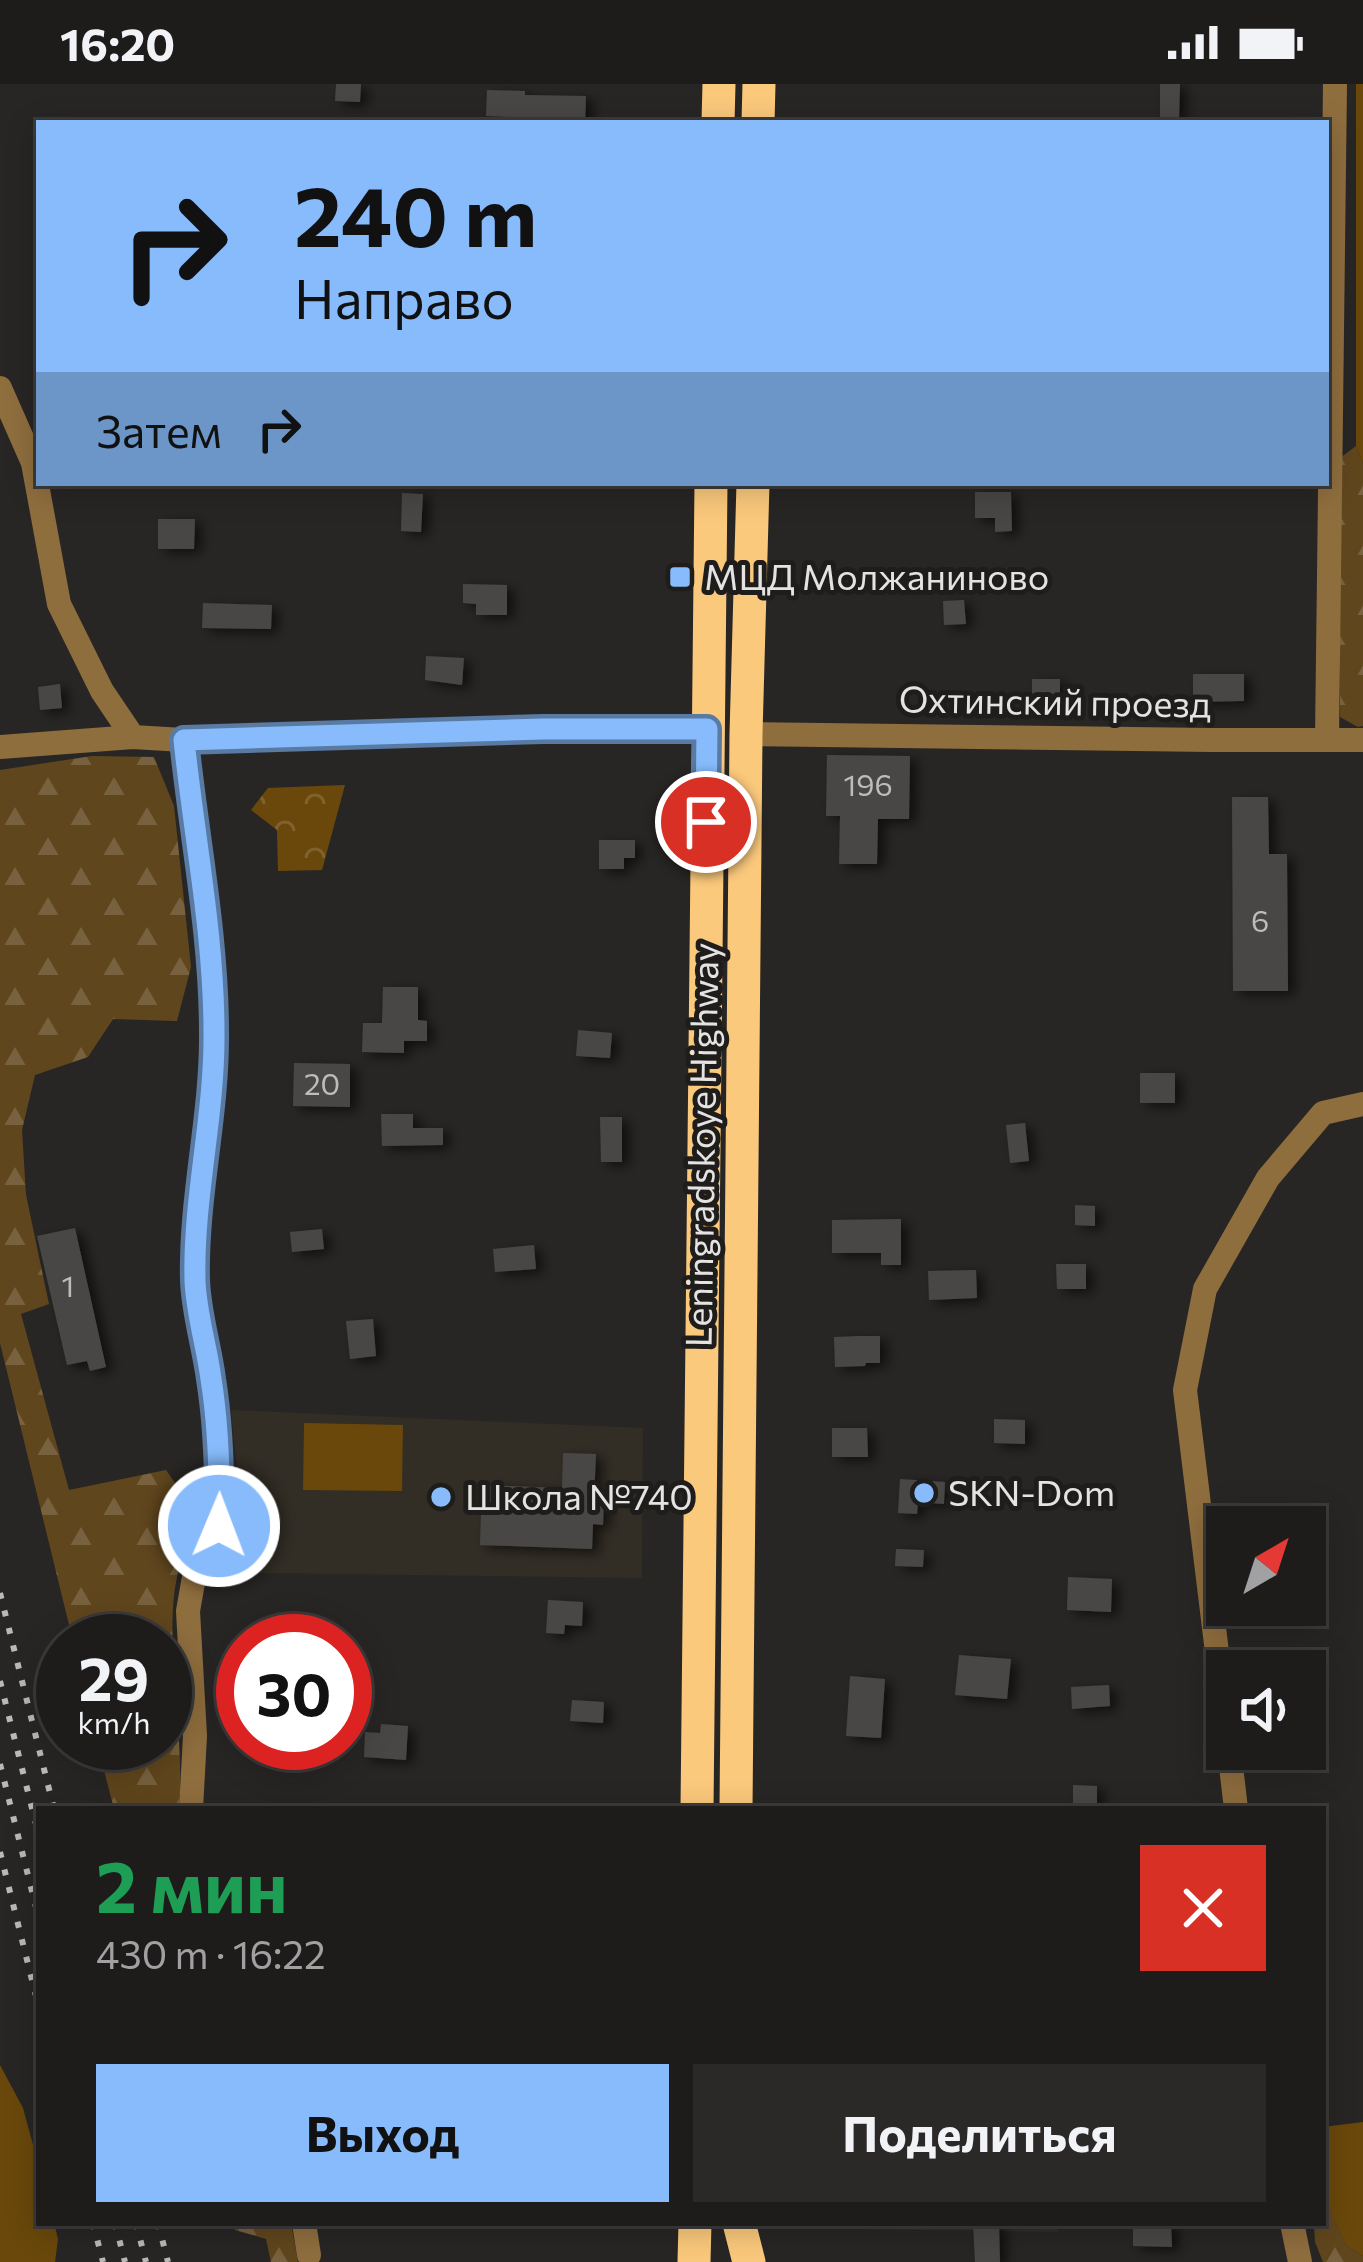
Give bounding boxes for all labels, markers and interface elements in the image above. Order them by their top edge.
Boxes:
text: 16:20 [60,15,175,70]
text: 240 m [294,162,537,264]
icon: right [96,168,252,324]
text: Направо [294,264,514,330]
icon: right [246,396,312,462]
text: Затем [96,402,222,457]
place label: МЦД Молжаниново [704,553,1049,597]
marker: МЦД Молжаниново [667,564,693,590]
street label: Охтинский проезд [899,675,1211,725]
house number: 196 [843,765,893,802]
pin [655,771,757,873]
icon: arrive [673,789,739,855]
house number: 6 [1251,901,1269,938]
street label: Leningradskoye Highway [674,942,726,1348]
house number: 20 [304,1064,340,1101]
house number: 1 [62,1266,74,1303]
position arrow [156,1463,282,1589]
place label: SKN-Dom [948,1469,1115,1513]
place label: Школа №740 [465,1473,693,1517]
marker: SKN-Dom [911,1480,937,1506]
marker: Школа №740 [428,1484,454,1510]
north arrow [1206,1506,1326,1626]
map controls [1206,1506,1326,1770]
speed limit sign: 30 [216,1614,372,1770]
text: 29 [79,1640,149,1713]
button: sound [1206,1650,1326,1770]
text: km/h [78,1703,150,1740]
text: 2 мин [96,1840,288,1928]
button: close [1140,1845,1266,1971]
text: 430 m · 16:22 [96,1929,326,1977]
button: Выход [96,2064,669,2202]
button: Поделиться [693,2064,1266,2202]

